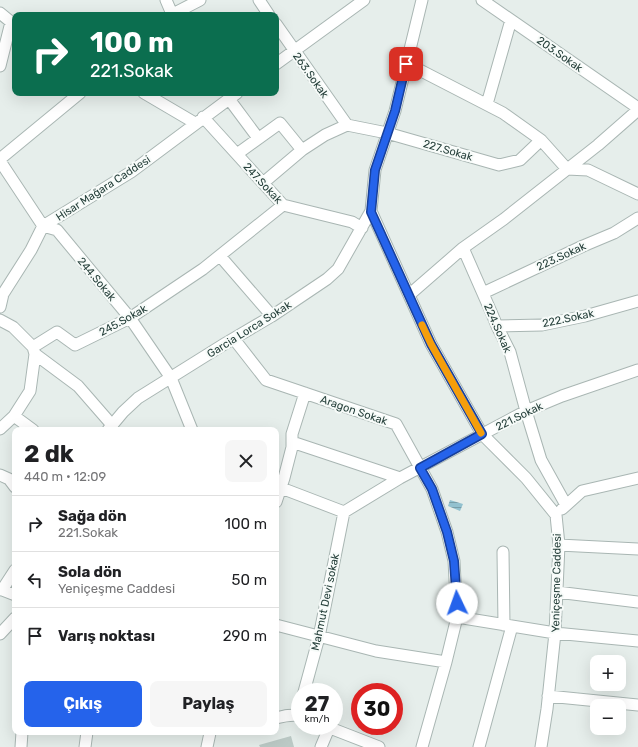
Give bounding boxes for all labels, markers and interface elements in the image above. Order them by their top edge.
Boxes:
text: 100 m [90,26,174,59]
icon: right [24,28,76,80]
street label: 203.Sokak [534,34,585,75]
pin [389,47,423,81]
street label: 263.Sokak [290,50,331,101]
icon: arrive [395,53,417,75]
text: 221.Sokak [90,60,173,82]
street label: 227.Sokak [422,137,474,164]
street label: Hisar Mağara Caddesi [54,153,153,224]
street label: 247.Sokak [240,160,285,207]
street label: 223.Sokak [535,239,588,273]
street label: 244.Sokak [75,255,119,304]
street label: Garcia Lorca Sokak [205,298,294,361]
street label: 245.Sokak [97,302,150,339]
street label: 224.Sokak [481,302,514,355]
street label: 222.Sokak [541,307,595,330]
street label: Aragon Sokak [319,393,389,428]
street label: 221.Sokak [494,399,545,433]
text: 2 dk [24,440,74,468]
button: close [225,440,267,482]
text: 440 m · 12:09 [24,469,106,484]
text: Sağa dön [58,507,127,525]
icon: right [24,513,46,535]
text: 100 m [225,515,267,533]
text: 221.Sokak [58,525,118,540]
street label: Yeniçeşme Caddesi [549,533,564,633]
street label: Mahmut Devi sokak [309,552,342,652]
text: Sola dön [58,563,122,581]
icon: left [24,569,46,591]
text: 50 m [232,571,267,589]
text: Yeniçeşme Caddesi [58,581,175,596]
position arrow [436,582,478,624]
icon: arrive [24,625,46,647]
text: Varış noktası [58,627,155,645]
text: 290 m [223,627,267,645]
map controls [590,655,626,735]
button: + [590,655,626,691]
button: Çıkış [24,681,142,727]
button: Paylaş [150,681,267,727]
speed limit sign: 30 [351,683,403,735]
text: 27 [305,692,329,716]
button: − [590,699,626,735]
text: km/h [305,713,329,725]

